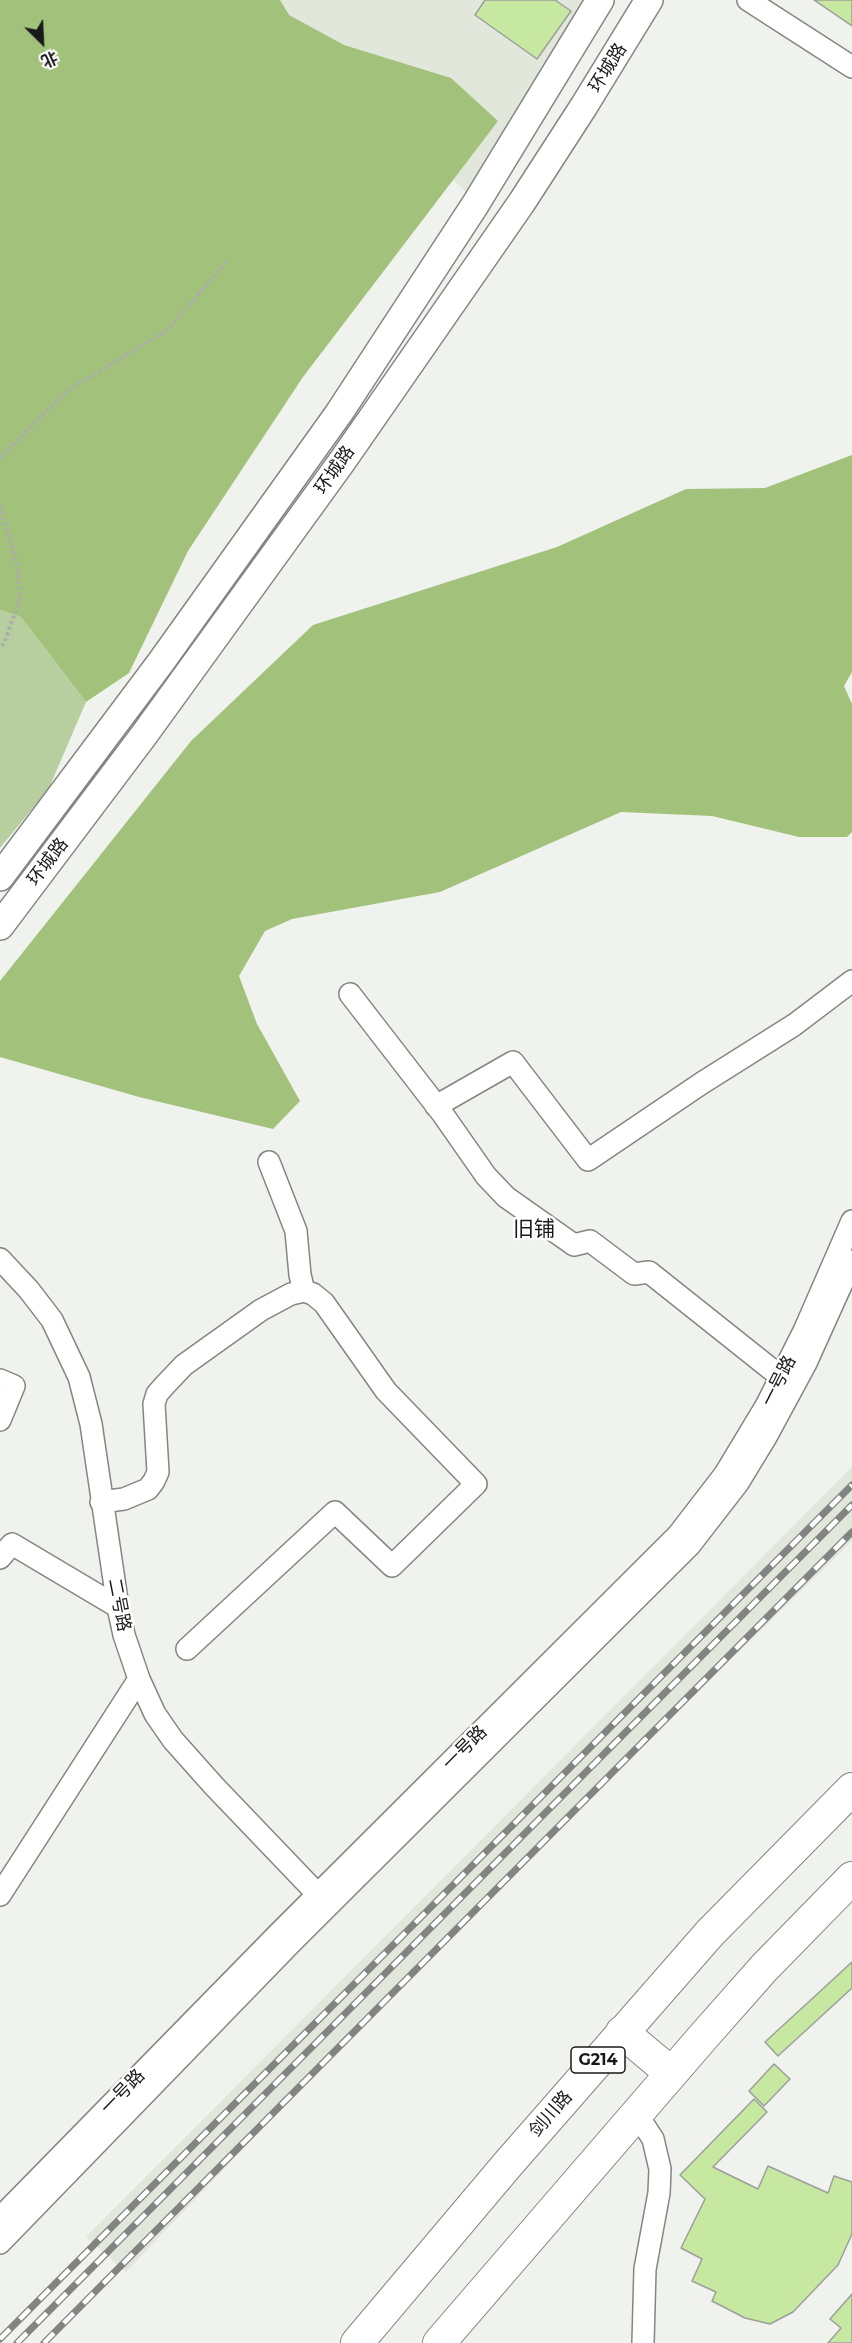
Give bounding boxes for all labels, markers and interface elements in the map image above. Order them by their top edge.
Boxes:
north arrow [12,12,72,72]
street label: 环城路 [585,39,631,97]
text: 北 [38,47,61,71]
street label: 环城路 [311,442,359,498]
street label: 环城路 [23,834,73,890]
district label: 旧铺 [513,1217,555,1243]
street label: 一号路 [757,1352,801,1410]
street label: 二号路 [103,1576,135,1634]
street label: 一号路 [438,1721,492,1775]
road number: G214 [571,2047,625,2073]
street label: 一号路 [96,2065,150,2119]
street label: 剑川路 [525,2087,577,2141]

